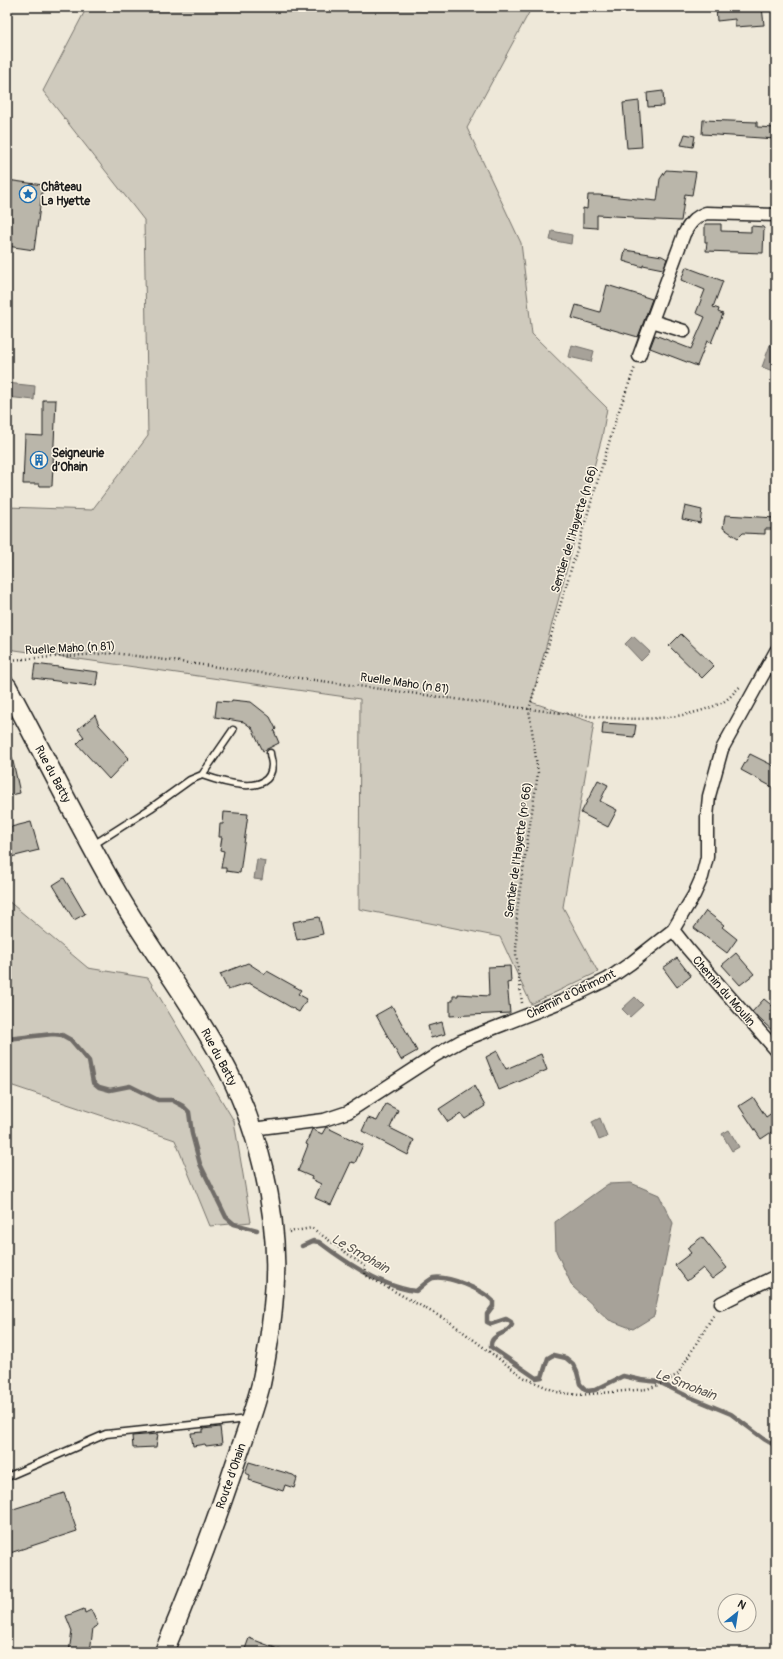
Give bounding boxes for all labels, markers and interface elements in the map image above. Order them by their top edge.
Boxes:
place label: Château La Hyette [41,180,91,209]
place icon: Château La Hyette [18,184,38,204]
place label: Seigneurie d’Ohain [52,446,105,475]
building icon: Seigneurie d’Ohain [29,450,49,470]
street label: Sentier de l'Hayette (n 66) [548,464,601,595]
street label: Ruelle Maho (n 81) [25,639,115,658]
street label: Ruelle Maho (n 81) [359,670,451,697]
street label: Rue du Batty [31,743,74,805]
street label: Sentier de l'Hayette (nᵒ 66) [502,781,535,919]
street label: Chemin du Moulin [689,953,758,1030]
street label: Chemin d'Odrimont [524,966,618,1023]
street label: Rue du Batty [197,1026,240,1088]
water label: Le Smohain [329,1231,393,1277]
water label: Le Smohain [653,1366,719,1404]
street label: Route d'Ohain [213,1441,250,1511]
north arrow [717,1593,757,1633]
text: N [735,1597,749,1613]

